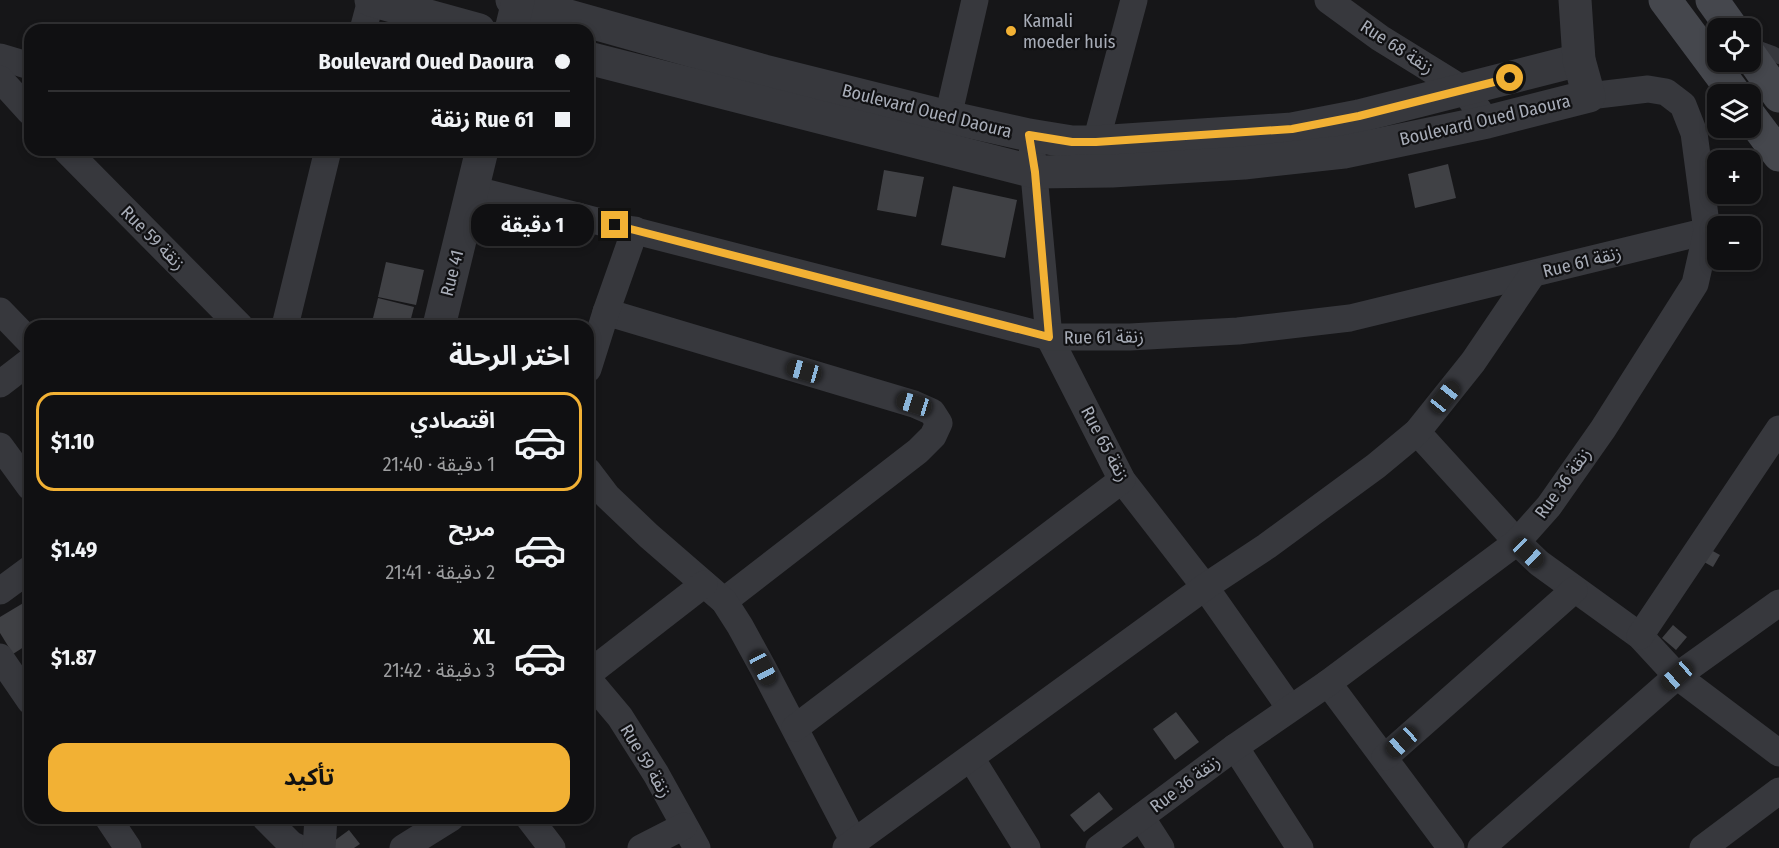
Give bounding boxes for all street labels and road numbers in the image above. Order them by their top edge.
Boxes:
street label: Rue 68 زنقة [1356,15,1438,79]
street label: Boulevard Oued Daoura [840,79,1014,143]
street label: Boulevard Oued Daoura [1398,90,1573,150]
street label: Rue 59 زنقة [116,201,190,275]
street label: Rue 61 زنقة [1540,242,1624,282]
street label: Rue 41 [436,247,468,299]
street label: Rue 61 زنقة [1064,325,1144,349]
street label: Rue 65 زنقة [1076,403,1134,485]
street label: Rue 36 زنقة [1530,443,1596,523]
street label: Rue 59 زنقة [615,720,677,802]
street label: Rue 36 زنقة [1146,750,1224,818]

